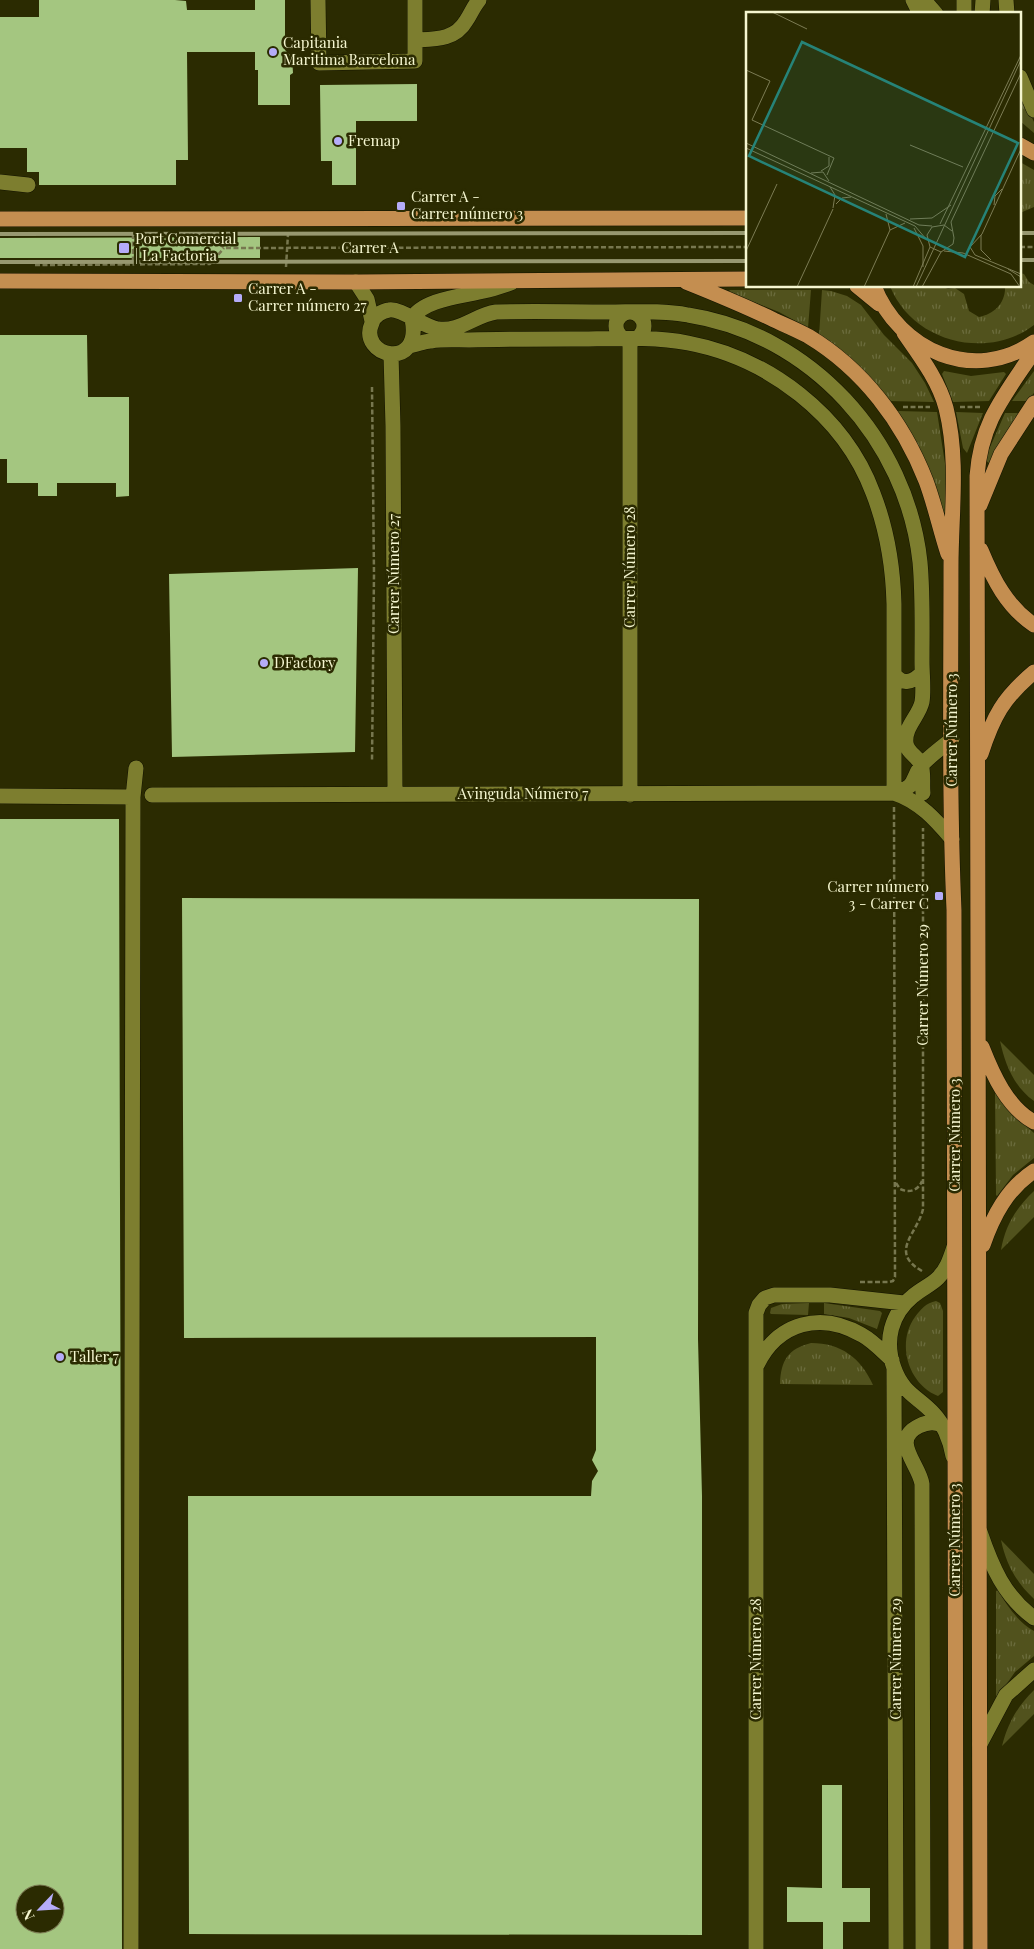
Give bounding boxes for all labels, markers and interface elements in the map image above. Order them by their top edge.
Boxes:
inset map [746,12,1022,288]
place label: Capitania Maritima Barcelona [283,32,416,69]
marker: Capitania Maritima Barcelona [267,46,279,58]
place label: Fremap [348,130,400,150]
marker: Fremap [332,135,344,147]
place label: Carrer A - Carrer número 3 [411,186,523,223]
marker: Carrer A - Carrer número 3 [395,200,407,212]
place label: Port Comercial | La Factoria [135,228,237,265]
street label: Carrer A [341,237,399,257]
marker: Port Comercial | La Factoria [117,241,131,255]
place label: Carrer A - Carrer número 27 [248,278,367,315]
marker: Carrer A - Carrer número 27 [232,292,244,304]
street label: Carrer Número 28 [619,506,639,628]
street label: Carrer Número 27 [383,514,403,634]
place label: DFactory [274,652,336,672]
marker: DFactory [258,657,270,669]
street label: Carrer Número 3 [941,673,961,787]
street label: Avinguda Número 7 [457,783,588,803]
place label: Carrer número 3 - Carrer C [827,876,929,913]
marker: Carrer número 3 - Carrer C [933,890,945,902]
street label: Carrer Número 29 [912,924,932,1046]
street label: Carrer Número 3 [944,1078,964,1192]
place label: Taller 7 [70,1346,119,1366]
marker: Taller 7 [54,1351,66,1363]
street label: Carrer Número 3 [944,1483,964,1597]
street label: Carrer Número 28 [745,1598,765,1720]
street label: Carrer Número 29 [885,1598,905,1720]
north arrow [15,1884,65,1934]
text: N [17,1906,39,1923]

